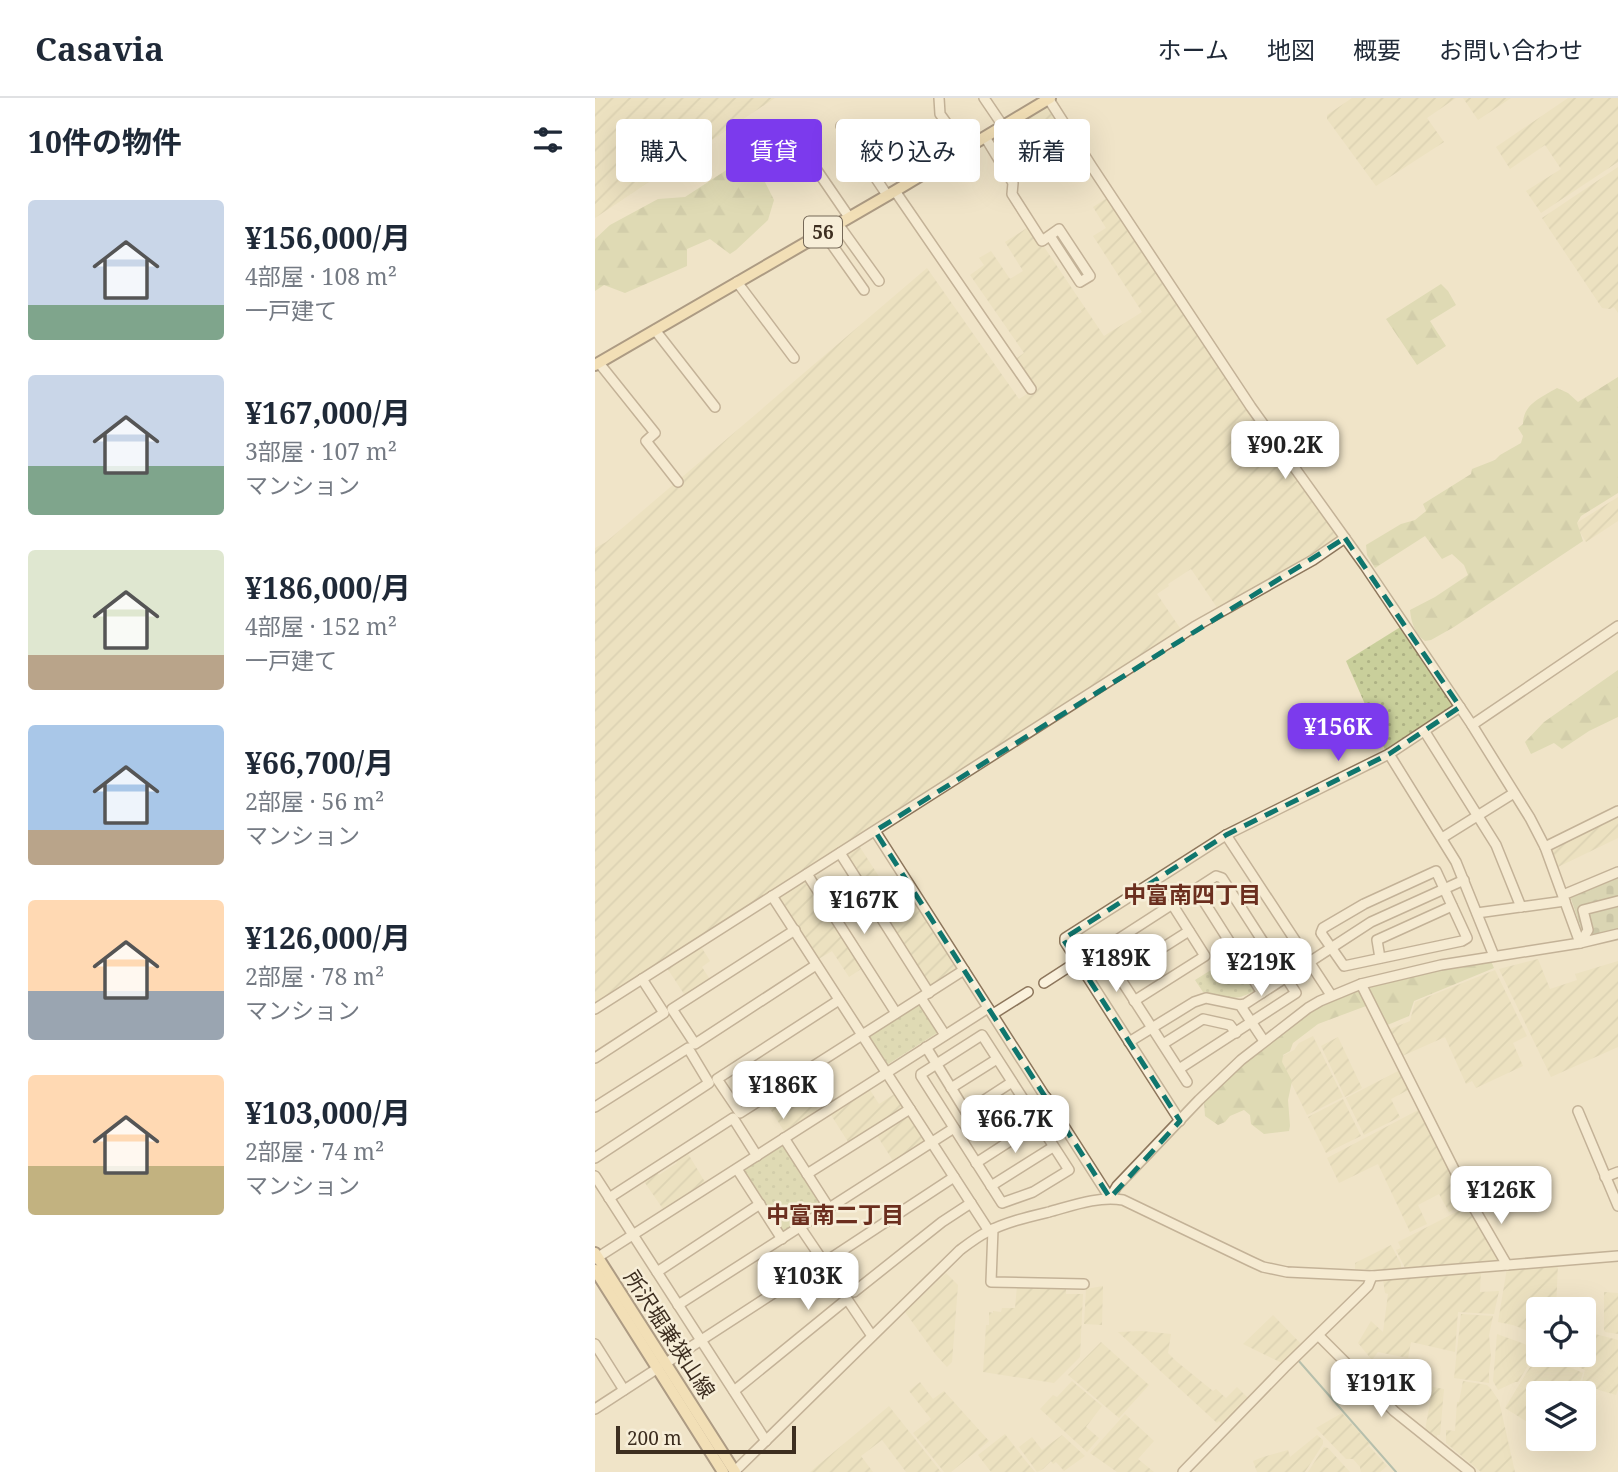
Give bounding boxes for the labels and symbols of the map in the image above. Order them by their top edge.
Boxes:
road number: 56 [804,216,842,248]
pin: ¥90.2K [1228,422,1342,481]
pin: ¥156K [1289,704,1387,763]
pin: ¥167K [815,876,913,936]
district label: 中富南四丁目 [1123,878,1261,910]
pin: ¥189K [1067,934,1165,994]
pin: ¥219K [1212,939,1310,998]
pin: ¥186K [734,1062,832,1121]
pin: ¥66.7K [958,1096,1072,1155]
pin: ¥126K [1452,1166,1550,1226]
district label: 中富南二丁目 [766,1198,904,1230]
pin: ¥103K [759,1252,857,1312]
street label: 所沢堀兼狭山線 [618,1265,722,1403]
pin: ¥191K [1332,1360,1430,1419]
scale bar [616,1423,796,1455]

